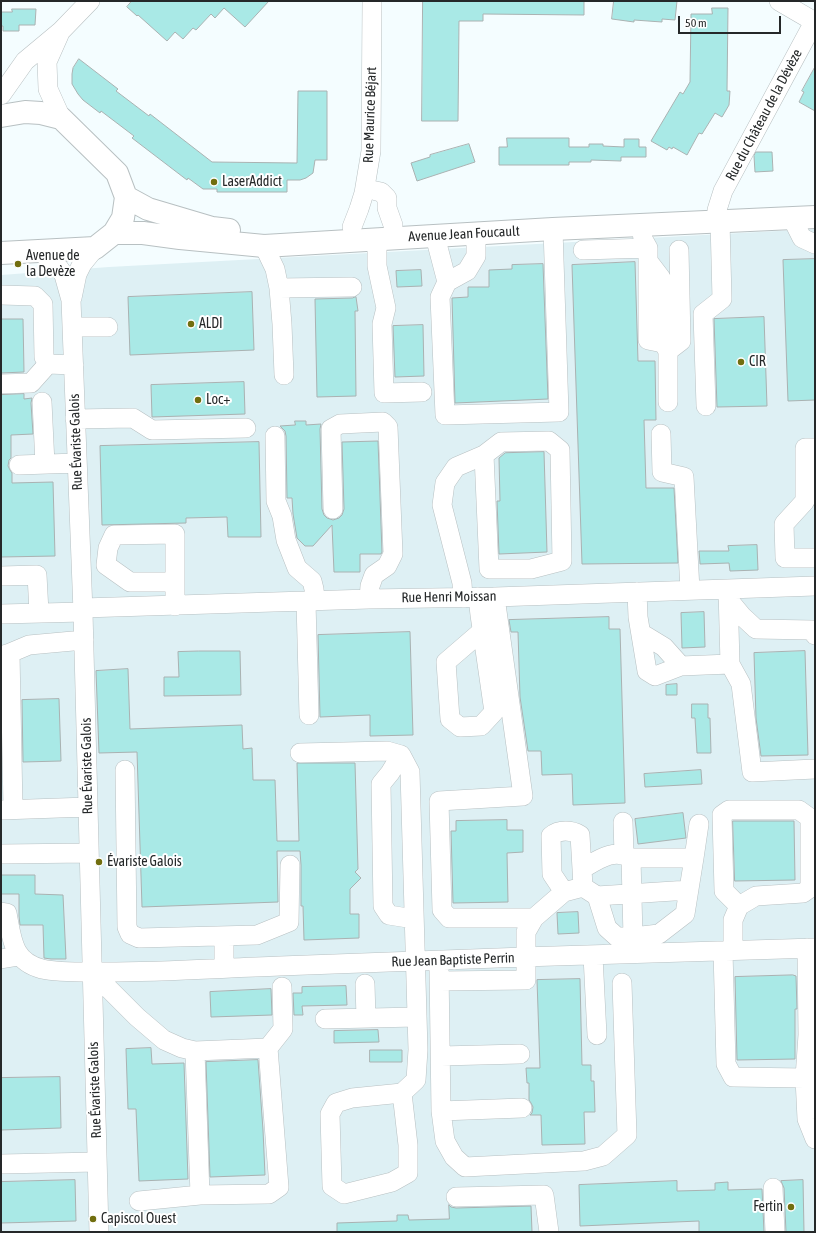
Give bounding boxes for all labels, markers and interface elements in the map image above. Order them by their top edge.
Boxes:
scale bar [680,8,783,34]
text: 50 m [685,16,707,30]
street label: Rue du Château de la Dévèze [722,46,806,184]
street label: Rue Maurice Béjart [360,67,380,163]
place label: LaserAddict [222,174,282,190]
marker: LaserAddict [209,177,219,187]
street label: Avenue Jean Foucault [408,223,520,245]
place label: Avenue de la Devèze [26,248,80,280]
marker: Avenue de la Devèze [13,259,23,269]
place label: ALDI [199,316,223,332]
marker: ALDI [186,319,196,329]
place label: CIR [749,354,766,370]
marker: CIR [736,357,746,367]
place label: Loc+ [206,392,230,408]
street label: Rue Évariste Galois [66,393,86,491]
marker: Loc+ [193,395,203,405]
street label: Rue Henri Moissan [401,588,497,606]
street label: Rue Évariste Galois [78,717,96,815]
place label: Évariste Galois [107,854,182,870]
marker: Évariste Galois [94,857,104,867]
street label: Rue Jean Baptiste Perrin [391,949,515,971]
street label: Rue Évariste Galois [85,1041,105,1139]
place label: Fertin [753,1199,783,1215]
marker: Fertin [786,1202,796,1212]
place label: Capiscol Ouest [101,1211,176,1227]
marker: Capiscol Ouest [88,1214,98,1224]

